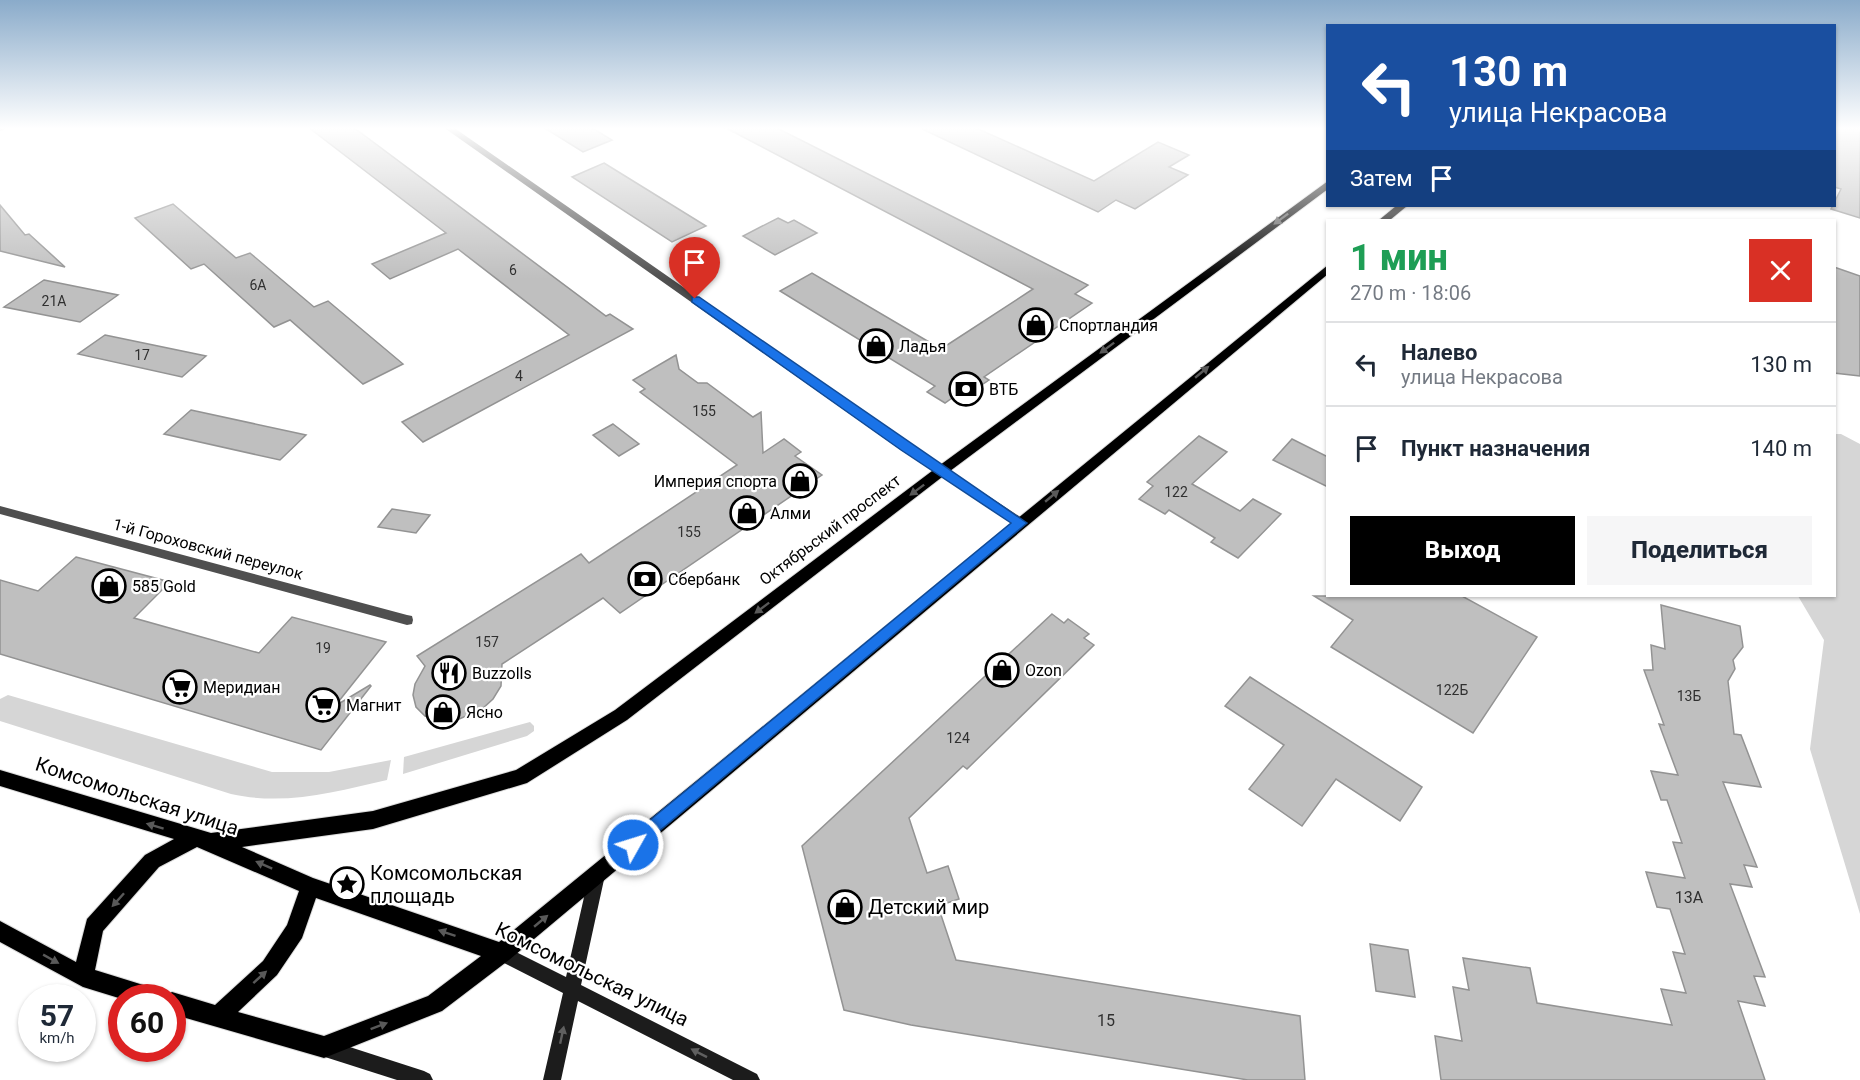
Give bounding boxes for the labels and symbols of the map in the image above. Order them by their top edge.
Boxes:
one-way arrow [1273,213,1289,225]
pin [669,237,720,299]
house number: 6 [509,262,517,278]
house number: 6А [249,277,267,293]
house number: 21А [42,293,66,309]
shop icon: Спортландия [1018,307,1054,343]
place label: Спортландия [1059,316,1158,335]
shop icon: Ладья [858,328,894,364]
place label: Ладья [899,337,946,356]
one-way arrow [1100,342,1116,354]
house number: 17 [134,347,150,363]
one-way arrow [1194,365,1210,378]
house number: 4 [515,368,523,384]
bank icon: ВТБ [948,371,984,407]
place label: ВТБ [989,380,1018,399]
house number: 155 [692,403,716,419]
shop icon: Империя спорта [782,463,818,499]
street label: Октябрьский проспект [756,471,905,589]
place label: Империя спорта [654,472,777,491]
one-way arrow [910,483,925,495]
house number: 122 [1164,484,1188,500]
one-way arrow [1044,490,1060,503]
shop icon: Алми [729,495,765,531]
place label: Алми [770,504,811,523]
street label: 1-й Гороховский переулок [111,514,305,584]
house number: 155 [677,524,701,540]
bank icon: Сбербанк [627,561,663,597]
shop icon: 585 Gold [91,568,127,604]
place label: Сбербанк [668,570,741,589]
place label: 585 Gold [132,577,196,596]
one-way arrow [755,602,771,614]
house number: 157 [475,634,499,650]
house number: 19 [315,640,331,656]
shop icon: Ozon [984,652,1020,688]
restaurant icon: Buzzolls [431,655,467,691]
place label: Ozon [1025,661,1062,680]
place label: Buzzolls [472,664,532,683]
supermarket icon: Меридиан [162,669,198,705]
place label: Меридиан [203,678,281,697]
house number: 122Б [1436,682,1468,698]
supermarket icon: Магнит [305,687,341,723]
house number: 13Б [1677,688,1701,704]
shop icon: Ясно [425,694,461,730]
place label: Магнит [346,696,402,715]
place label: Ясно [466,703,503,722]
house number: 124 [946,730,970,746]
street label: Комсомольская улица [32,752,242,840]
position arrow [601,813,665,877]
one-way arrow [146,820,164,830]
one-way arrow [256,861,273,870]
place label: Комсомольская площадь [370,861,522,908]
place icon: Комсомольская площадь [329,866,365,902]
house number: 13А [1675,888,1704,907]
shop icon: Детский мир [827,889,863,925]
one-way arrow [112,892,125,907]
place label: Детский мир [868,895,989,919]
one-way arrow [533,914,549,927]
street label: Комсомольская улица [491,917,693,1031]
one-way arrow [438,928,456,938]
one-way arrow [43,954,60,964]
one-way arrow [252,971,267,984]
speed limit sign: 60 [108,984,186,1062]
house number: 15 [1097,1011,1115,1030]
one-way arrow [370,1021,388,1030]
one-way arrow [558,1025,568,1044]
one-way arrow [690,1049,708,1059]

